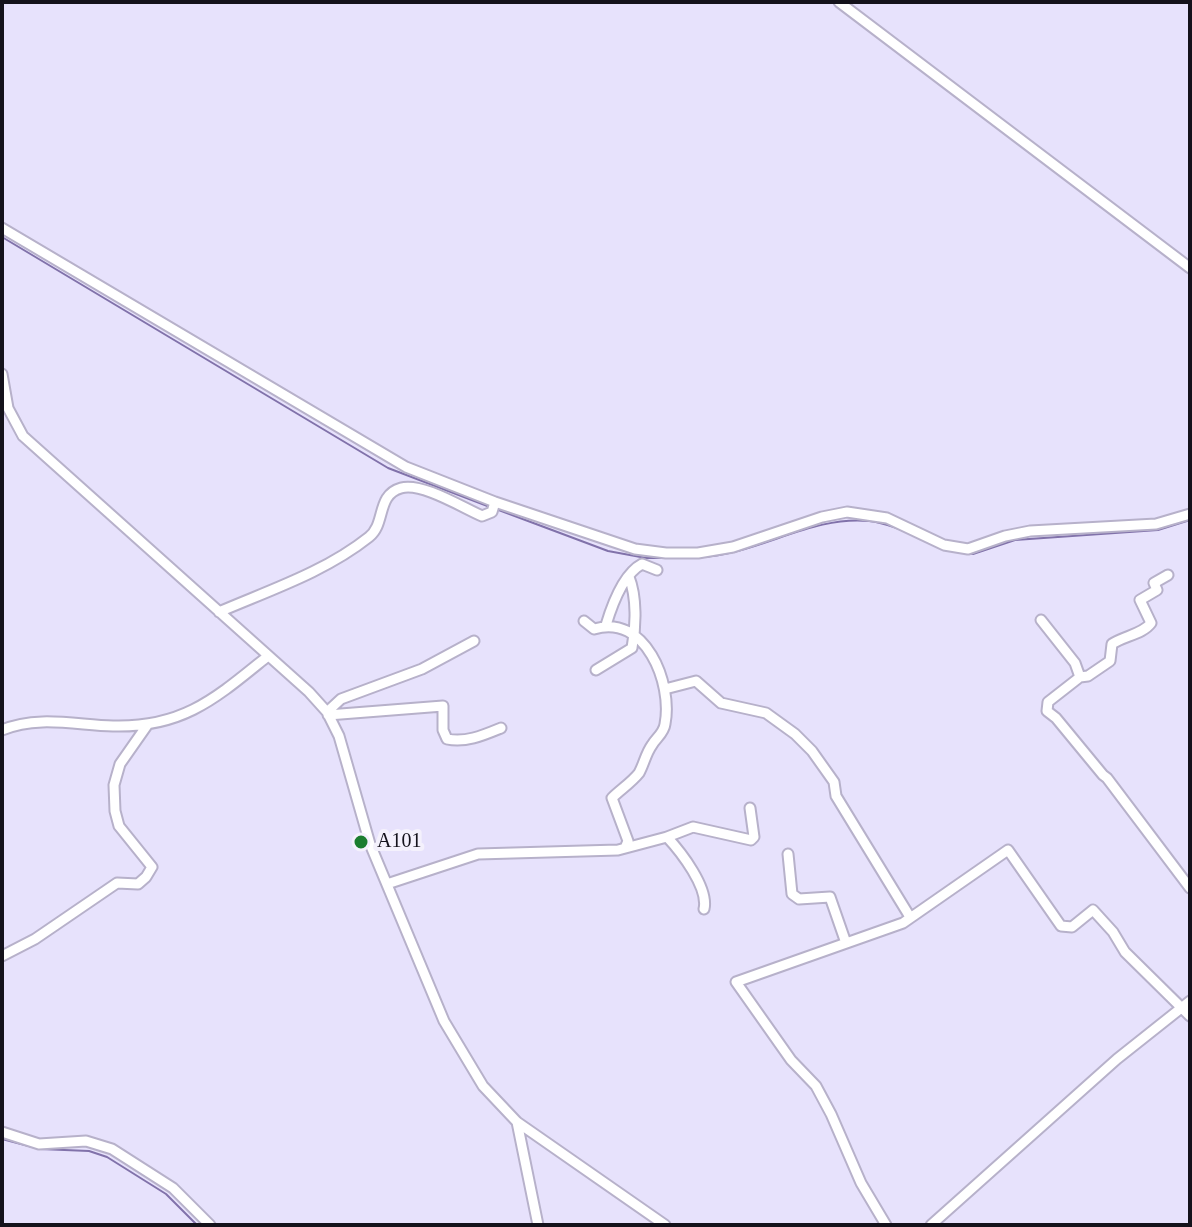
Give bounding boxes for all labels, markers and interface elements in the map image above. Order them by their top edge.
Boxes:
place label: A101 [377,830,421,854]
marker: A101 [352,833,370,851]

